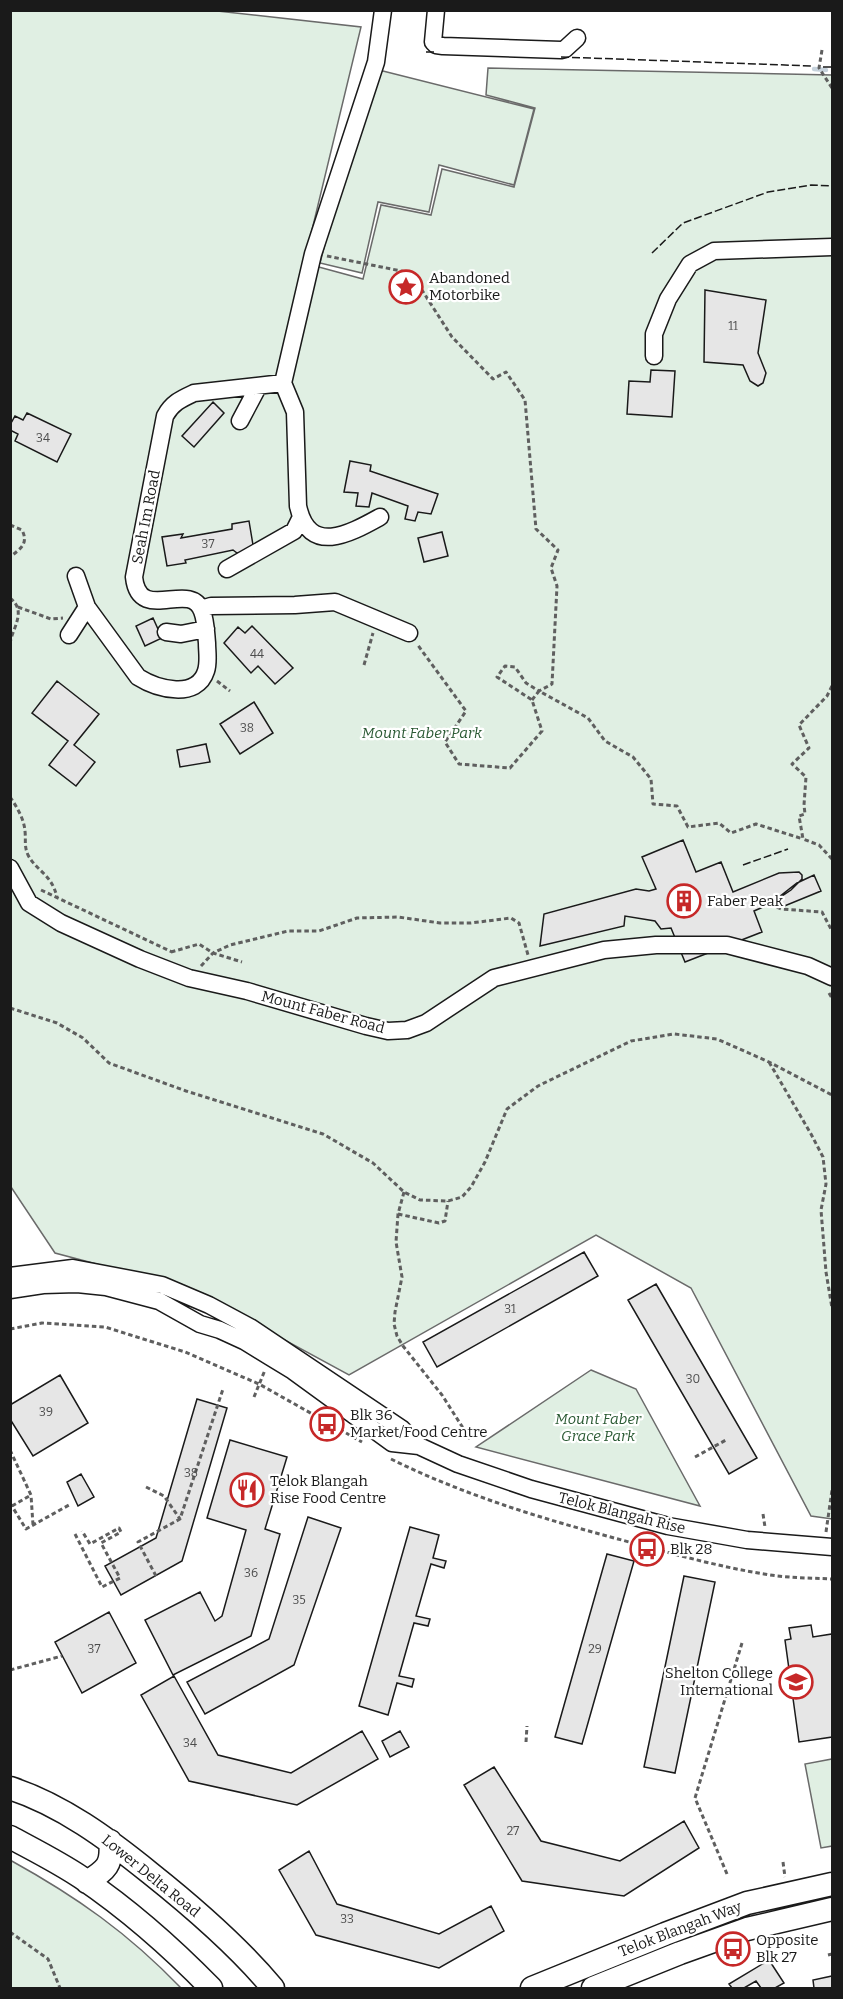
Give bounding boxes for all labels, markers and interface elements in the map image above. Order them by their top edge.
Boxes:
place icon: Abandoned Motorbike [388,269,424,305]
place label: Abandoned Motorbike [429,269,510,304]
house number: 11 [728,319,738,333]
house number: 34 [36,431,50,445]
street label: Seah Im Road [128,468,164,566]
house number: 37 [202,537,214,551]
house number: 44 [250,647,264,661]
house number: 38 [240,721,254,735]
park label: Mount Faber Park [362,724,483,742]
building icon: Faber Peak [666,883,702,919]
place label: Faber Peak [707,892,784,910]
street label: Mount Faber Road [259,987,387,1037]
house number: 31 [504,1302,516,1316]
house number: 30 [686,1372,700,1386]
house number: 39 [39,1405,53,1419]
bus stop icon: Blk 36 Market/Food Centre [309,1406,345,1442]
place label: Blk 36 Market/Food Centre [350,1406,487,1441]
park label: Mount Faber Grace Park [555,1410,642,1445]
house number: 38 [184,1466,198,1480]
restaurant icon: Telok Blangah Rise Food Centre [229,1472,265,1508]
place label: Telok Blangah Rise Food Centre [270,1472,386,1507]
street label: Telok Blangah Rise [557,1489,687,1537]
bus stop icon: Blk 28 [629,1531,665,1567]
place label: Blk 28 [670,1540,712,1558]
house number: 36 [244,1566,258,1580]
house number: 35 [292,1593,306,1607]
house number: 37 [88,1642,100,1656]
house number: 29 [588,1642,602,1656]
place label: Shelton College International [665,1664,773,1699]
school or university icon: Shelton College International [778,1664,814,1700]
house number: 34 [183,1736,197,1750]
house number: 27 [507,1824,519,1838]
street label: Lower Delta Road [98,1831,204,1921]
street label: Telok Blangah Way [616,1897,744,1961]
house number: 33 [340,1912,354,1926]
bus stop icon: Opposite Blk 27 [715,1931,751,1967]
place label: Opposite Blk 27 [756,1931,819,1966]

